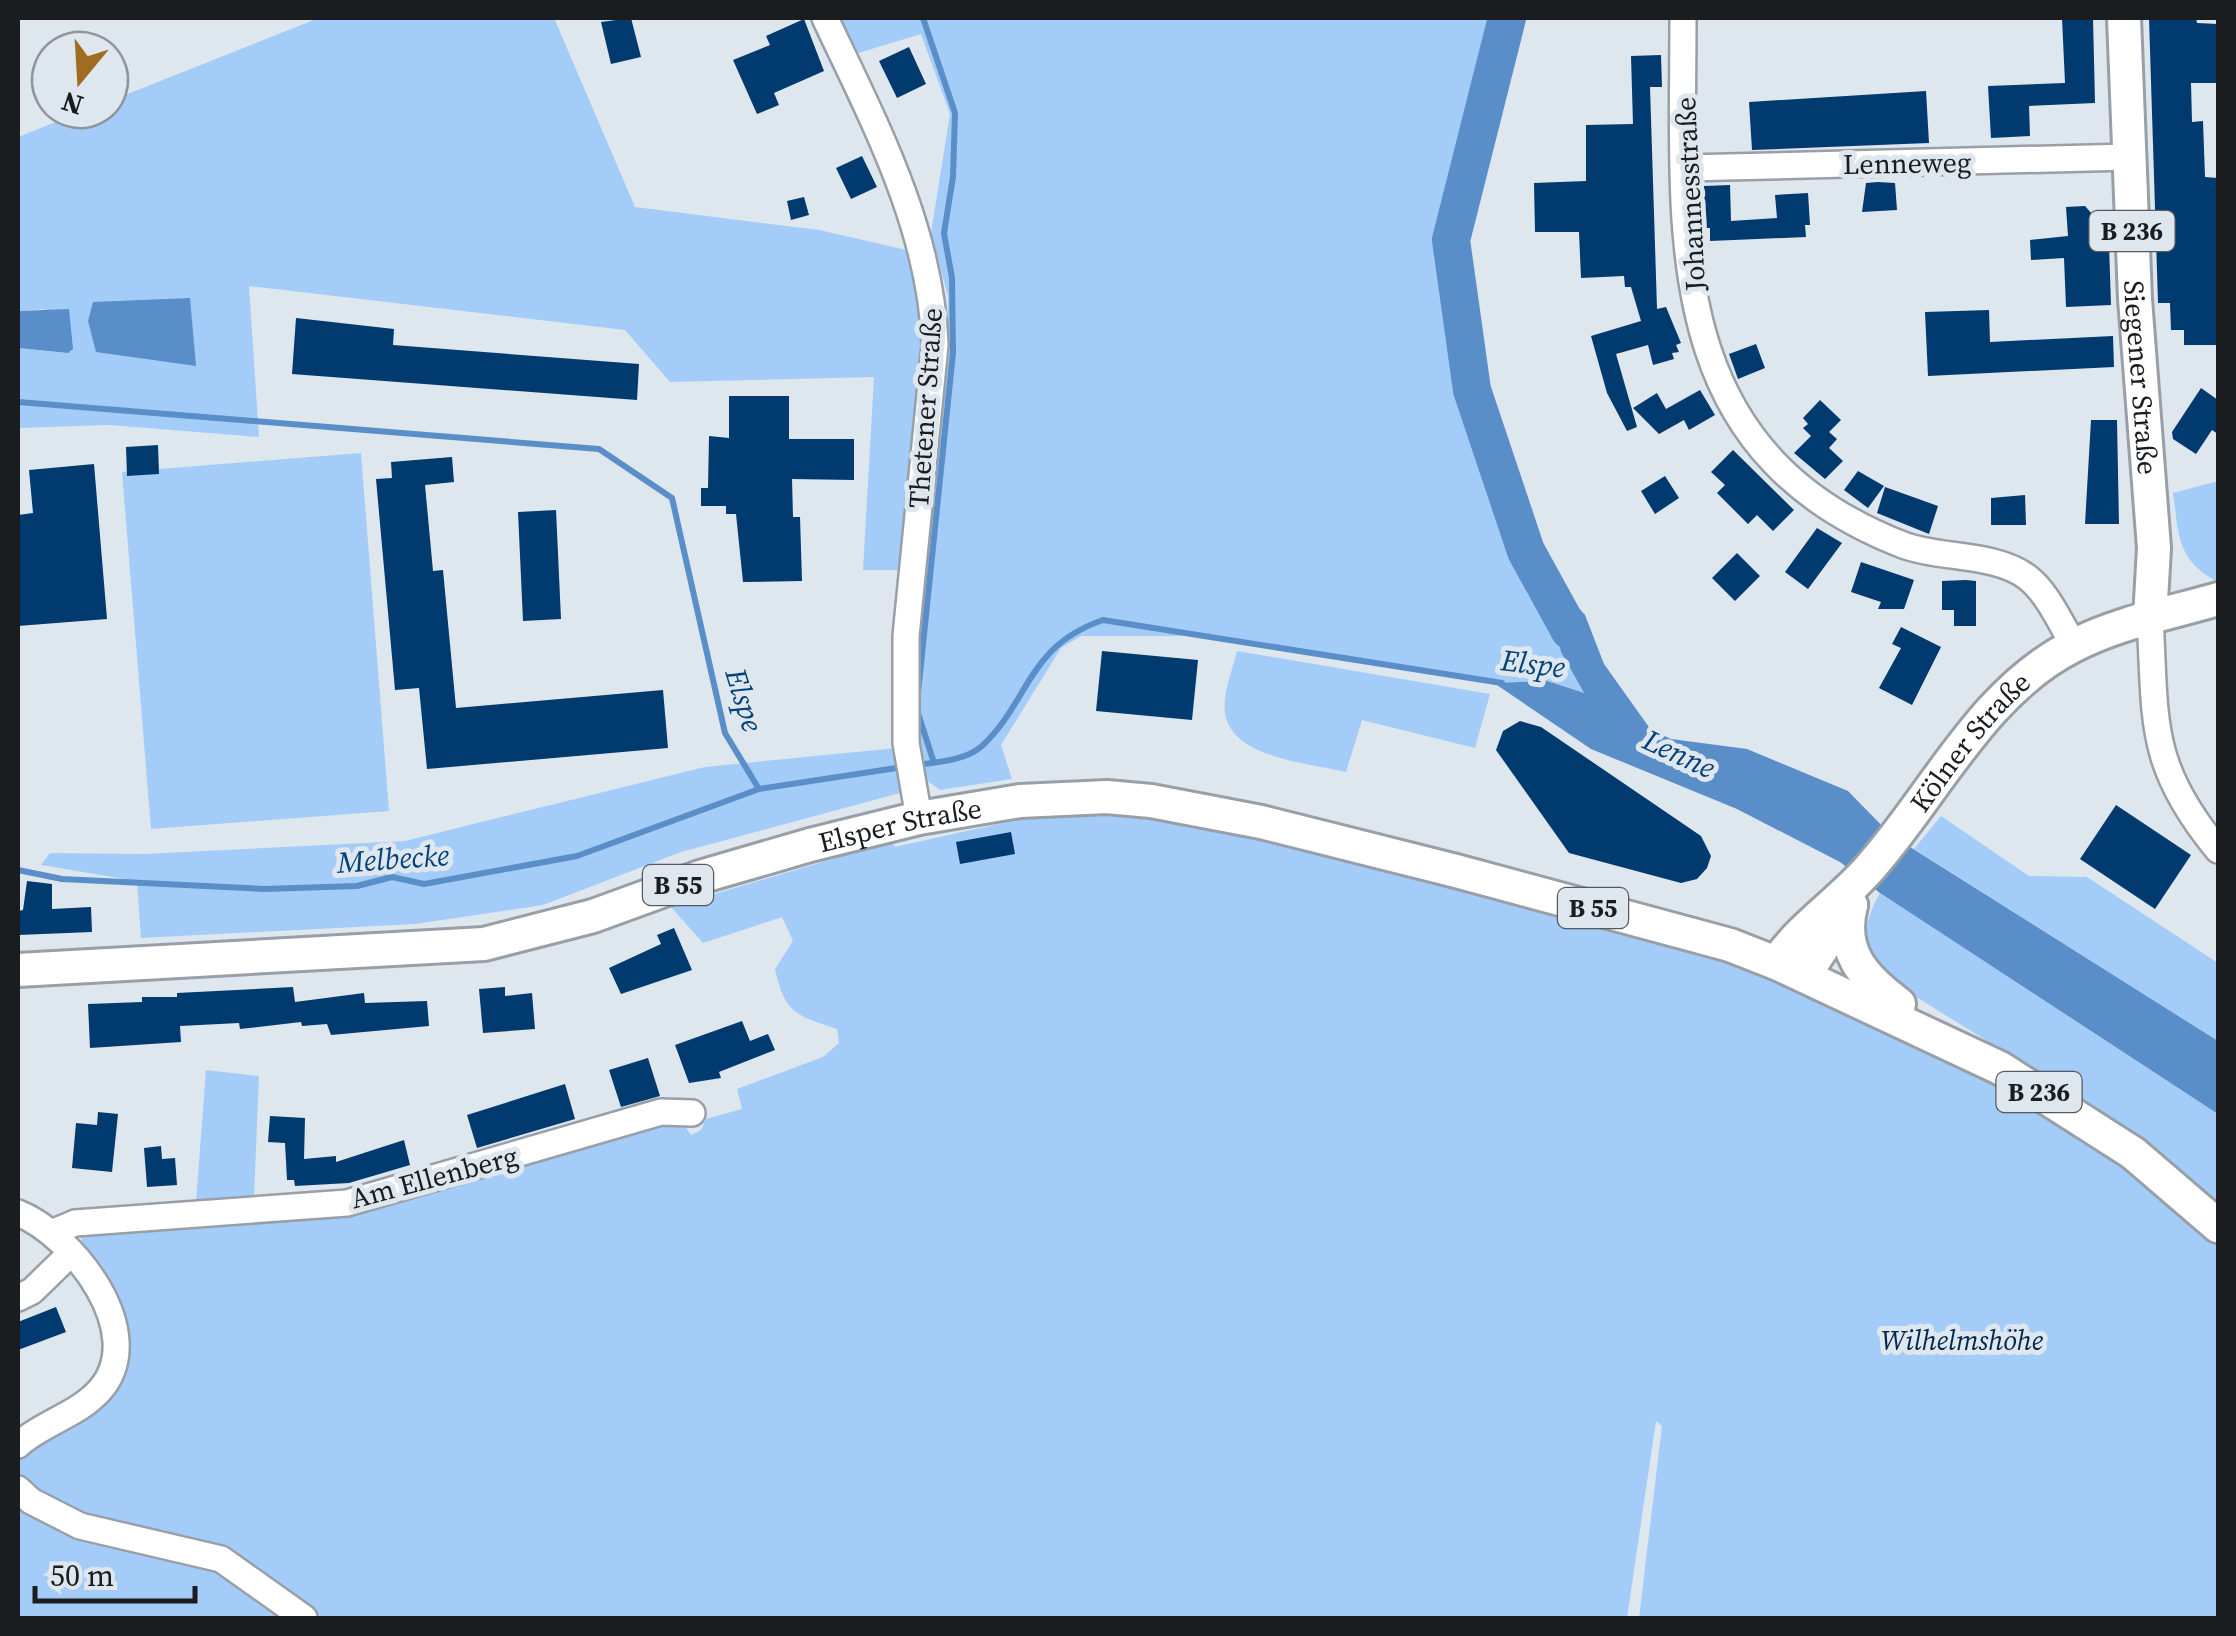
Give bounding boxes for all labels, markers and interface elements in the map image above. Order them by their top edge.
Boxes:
north arrow [30,30,130,130]
text: N [57,83,88,125]
street label: Johannesstraße [1666,96,1714,293]
street label: Lenneweg [1842,143,1972,183]
road number: B 236 [2090,211,2174,251]
street label: Siegener Straße [2115,280,2167,476]
street label: Thetener Straße [899,307,951,509]
water label: Elspe [1498,639,1567,688]
water label: Elspe [715,662,773,737]
street label: Kölner Straße [1901,663,2038,819]
water label: Lenne [1636,719,1722,788]
street label: Elsper Straße [814,789,984,861]
water label: Melbecke [335,834,450,883]
road number: B 55 [643,865,713,905]
road number: B 55 [1558,888,1628,928]
road number: B 236 [1996,1072,2082,1112]
street label: Am Ellenberg [346,1136,522,1218]
park label: Wilhelmshöhe [1881,1321,2044,1359]
scale bar [35,1541,195,1603]
text: 50 m [50,1555,114,1596]

